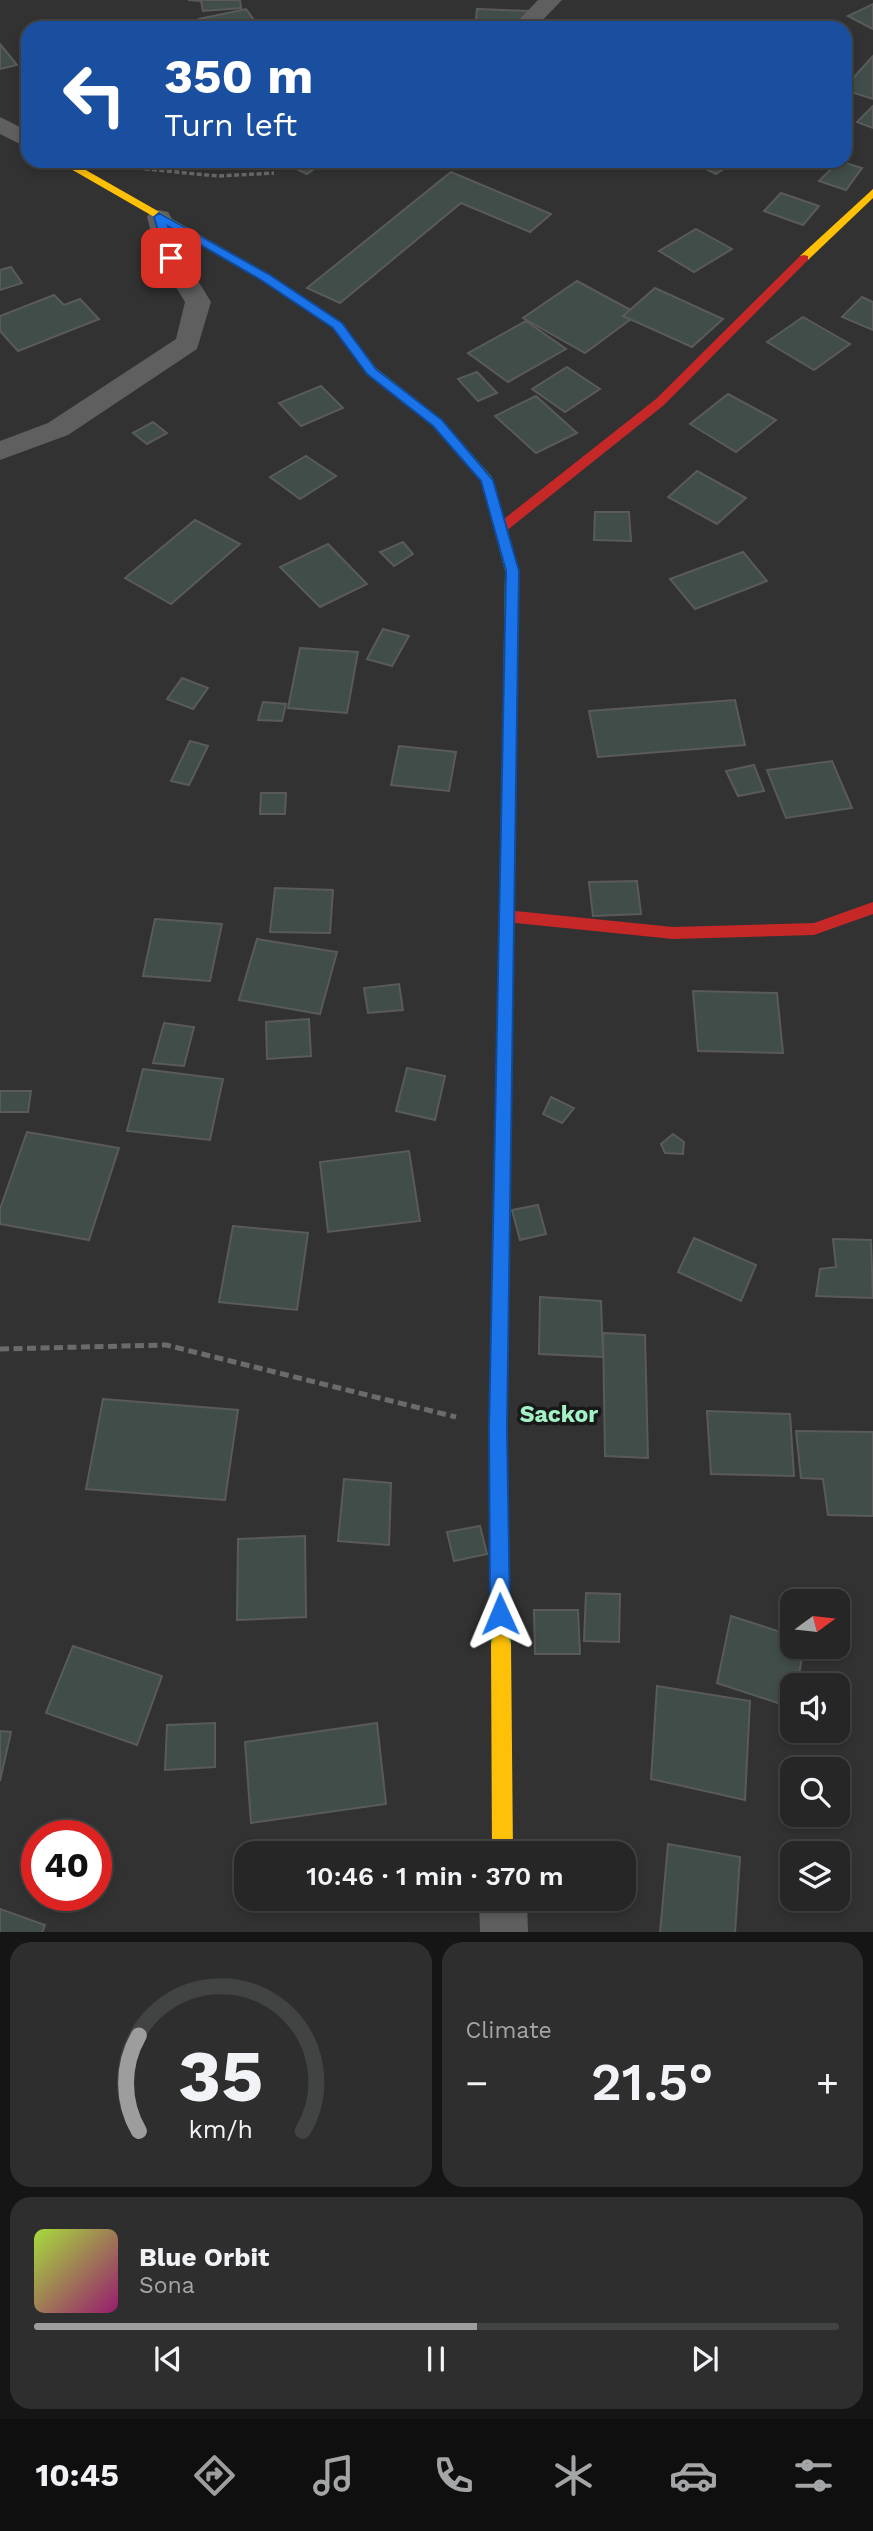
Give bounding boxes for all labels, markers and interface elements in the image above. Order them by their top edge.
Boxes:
text: 350 m [164,47,313,105]
icon: left [49,49,140,140]
text: Turn left [164,106,297,144]
pin [141,228,201,288]
icon: arrive [152,239,190,277]
district label: Sackor [520,1401,598,1428]
position arrow [463,1577,537,1651]
north arrow [780,1589,850,1659]
map controls [780,1589,850,1911]
button: sound [780,1673,850,1743]
button: search [780,1757,850,1827]
speed limit sign: 40 [21,1820,112,1911]
button: layers [780,1841,850,1911]
text: 10:46 · 1 min · 370 m [306,1861,564,1891]
text: Climate [466,2017,552,2044]
text: 35 [178,2033,264,2119]
text: 21.5° [591,2052,713,2113]
text: − [466,2061,488,2105]
text: + [816,2061,839,2105]
text: km/h [189,2114,253,2143]
text: Blue Orbit [139,2242,269,2272]
text: Sona [139,2272,195,2299]
icon: previous [149,2340,187,2378]
icon: pause [417,2340,455,2378]
icon: next [686,2340,724,2378]
icon: directions [190,2451,239,2500]
icon: music [309,2451,358,2500]
icon: phone [429,2451,478,2500]
icon: climate [549,2451,598,2500]
icon: car [669,2451,718,2500]
icon: filters [789,2451,838,2500]
text: 10:45 [35,2456,119,2494]

